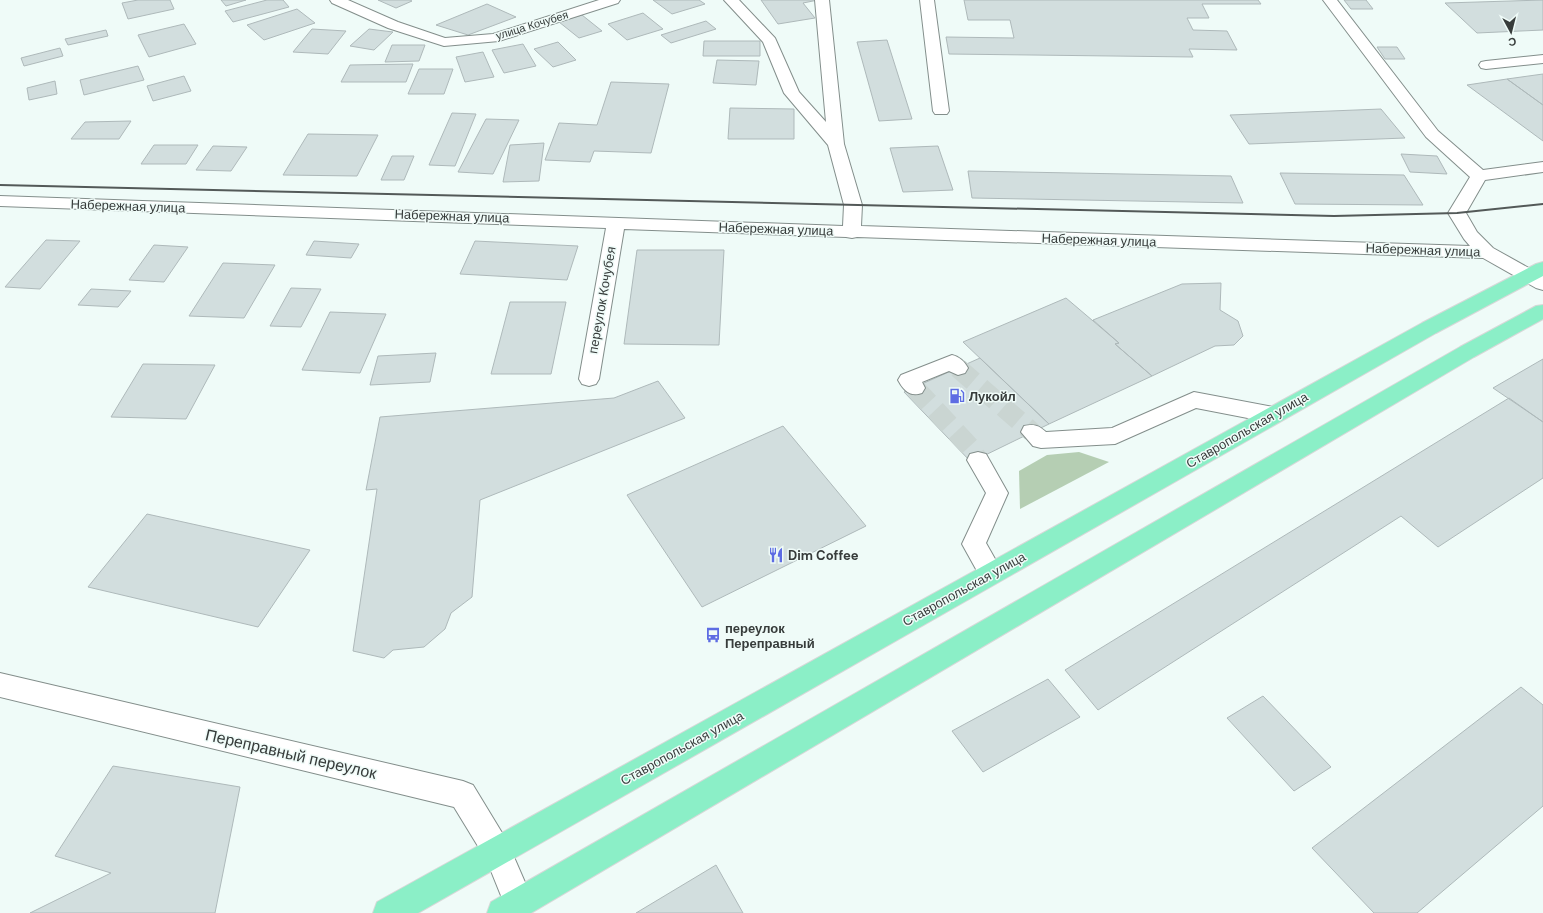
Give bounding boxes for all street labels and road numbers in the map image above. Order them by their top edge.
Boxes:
street label: улица Кочубея [494,7,570,43]
street label: Набережная улица [70,196,186,217]
street label: Набережная улица [394,206,510,227]
street label: Набережная улица [718,219,834,240]
street label: Набережная улица [1041,230,1157,251]
street label: Набережная улица [1365,240,1481,261]
street label: переулок Кочубея [584,245,620,355]
street label: Ставропольская улица [1183,388,1312,472]
street label: Ставропольская улица [899,548,1029,630]
street label: Ставропольская улица [617,707,747,789]
street label: Переправный переулок [203,724,380,784]

